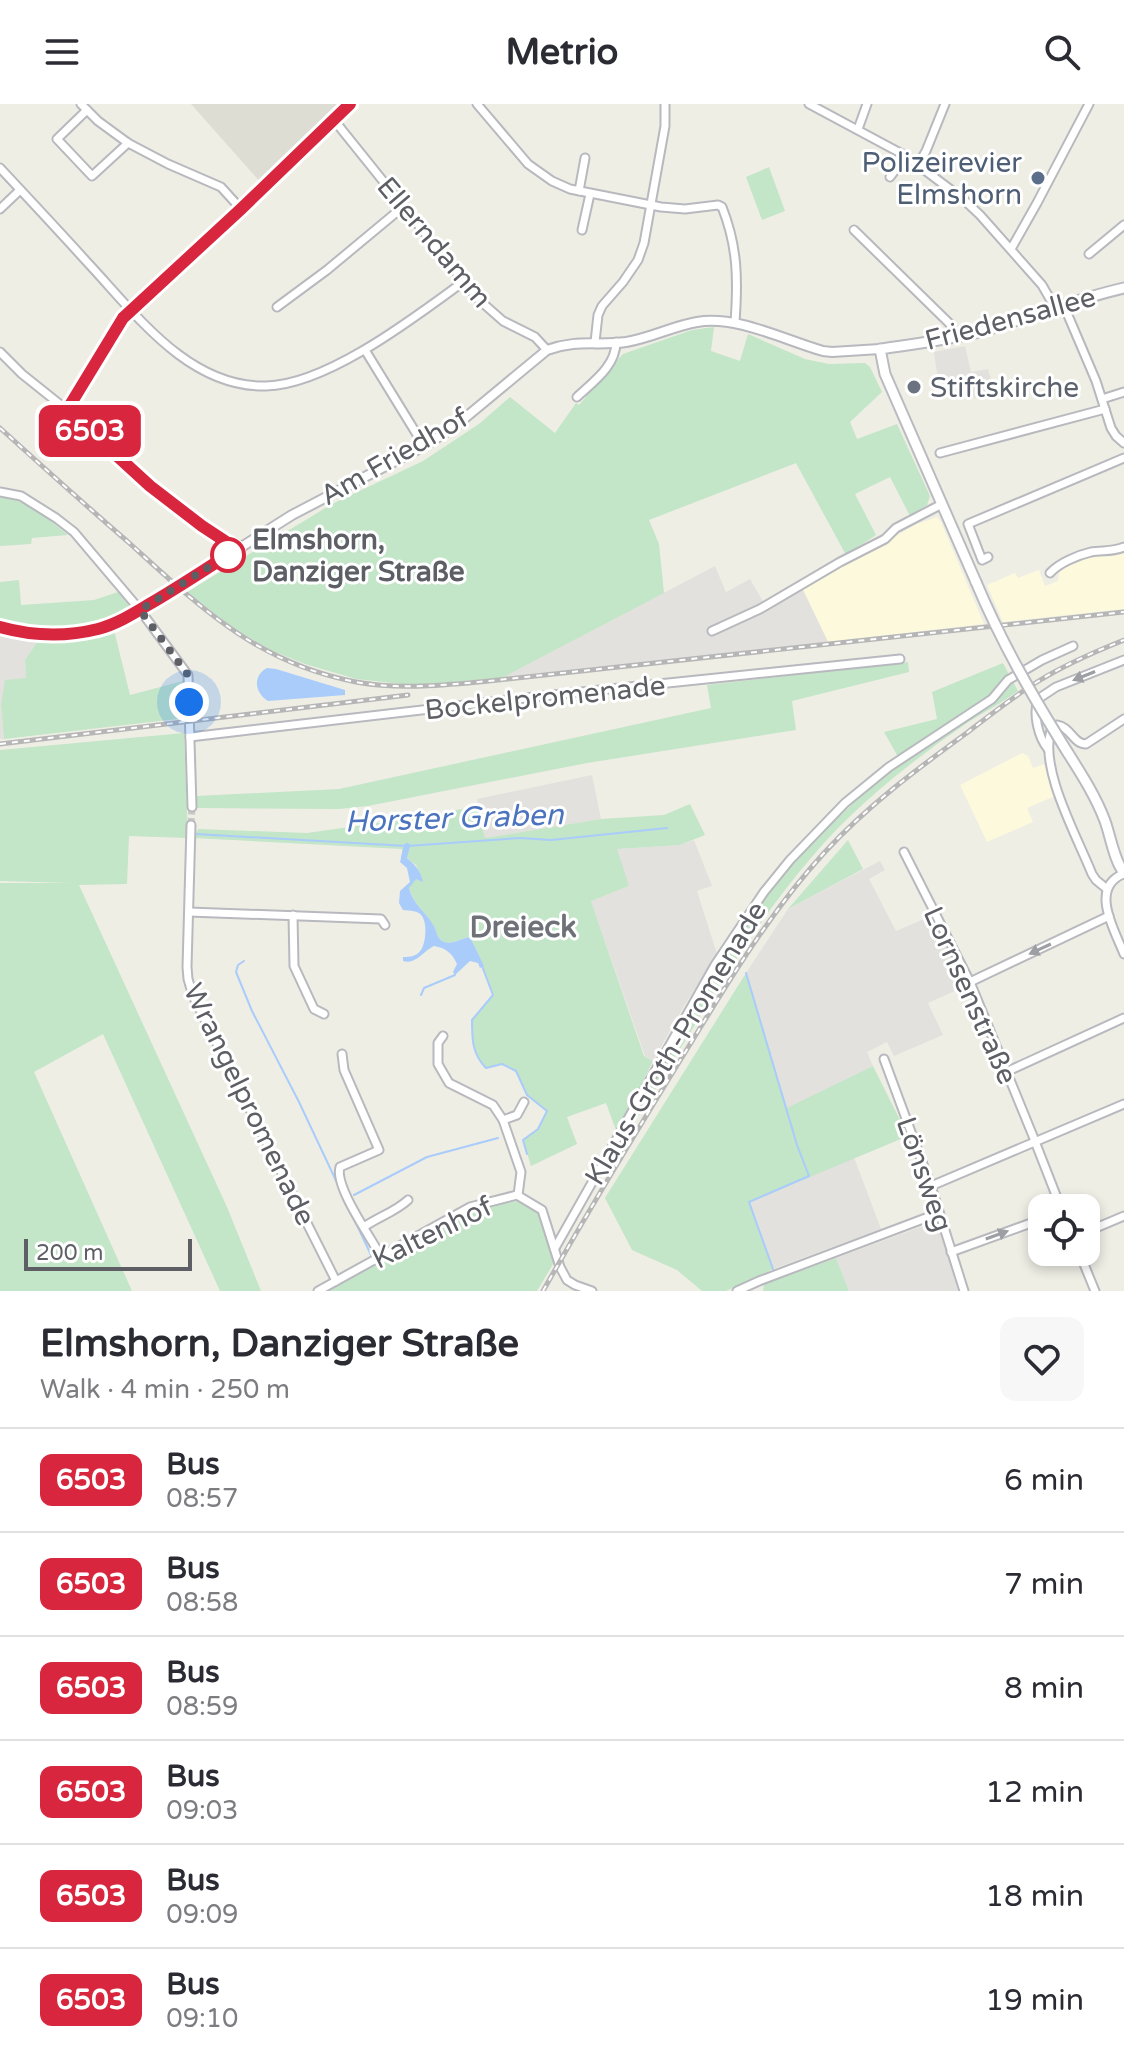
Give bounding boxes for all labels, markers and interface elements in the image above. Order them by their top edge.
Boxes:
icon: menu [40,30,84,74]
icon: search [1040,30,1084,74]
text: Metrio [505,31,619,74]
place label: Polizeirevier Elmshorn [861,146,1022,212]
marker: Polizeirevier Elmshorn [1029,169,1047,187]
street label: Ellerndamm [370,170,499,315]
street label: Friedensallee [921,280,1099,358]
place label: Stiftskirche [930,371,1079,405]
marker: Stiftskirche [905,378,923,396]
street label: Am Friedhof [314,401,475,513]
line badge: 6503 [34,405,146,457]
text: 6503 [55,414,125,448]
place label: Elmshorn, Danziger Straße [252,523,465,589]
marker: Elmshorn, Danziger Straße [211,538,245,572]
street label: Bockelpromenade [423,668,667,728]
one-way arrow [1072,670,1096,683]
your location [169,682,209,722]
water label: Horster Graben [344,796,565,841]
street label: Klaus-Groth-Promenade [578,896,774,1191]
street label: Lornsenstraße [916,901,1024,1089]
district label: Dreieck [469,909,577,946]
one-way arrow [1028,942,1051,956]
street label: Wrangelpromenade [176,978,323,1231]
street label: Lönsweg [889,1113,960,1236]
street label: Kaltenhof [367,1189,498,1277]
map controls [1028,1194,1100,1266]
button: locate [1028,1194,1100,1266]
one-way arrow [985,1229,1009,1241]
scale bar [24,1235,192,1271]
text: 200 m [36,1240,103,1266]
button: heart [1000,1317,1084,1401]
text: Elmshorn, Danziger Straße [40,1321,519,1367]
text: Walk · 4 min · 250 m [40,1374,290,1405]
text: Bus [166,1446,220,1483]
text: 6 min [1004,1462,1084,1499]
text: 6503 [56,1463,126,1497]
text: 08:57 [166,1483,238,1514]
text: Bus [166,1550,220,1587]
text: 7 min [1004,1566,1084,1603]
text: 6503 [56,1567,126,1601]
text: 08:58 [166,1587,238,1618]
text: Bus [166,1654,220,1691]
text: 8 min [1004,1670,1084,1707]
text: 6503 [56,1671,126,1705]
text: 08:59 [166,1691,238,1722]
text: Bus [166,1758,220,1795]
text: 12 min [985,1774,1084,1811]
text: 6503 [56,1775,126,1809]
text: 09:03 [166,1795,238,1826]
text: Bus [166,1862,220,1899]
text: 18 min [985,1878,1084,1915]
text: 6503 [56,1879,126,1913]
text: 09:09 [166,1899,238,1930]
text: Bus [166,1966,220,2003]
text: 19 min [985,1982,1084,2019]
text: 6503 [56,1983,126,2017]
text: 09:10 [166,2003,238,2034]

